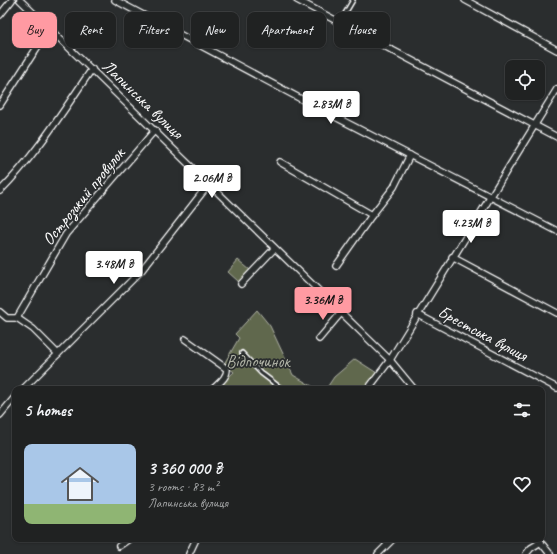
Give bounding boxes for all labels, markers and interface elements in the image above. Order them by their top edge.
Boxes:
chip: Buy [12,12,57,48]
chip: Rent [65,12,116,48]
chip: Filters [124,12,183,48]
chip: New [191,12,239,48]
chip: Apartment [247,12,326,48]
chip: House [334,12,390,48]
street label: Лапинська вулиця [98,56,188,144]
map controls [505,60,545,100]
button: locate [505,60,545,100]
pin: 2.83M ₴ [294,91,368,125]
text: 2.83M ₴ [312,96,350,112]
street label: Острозький провулок [38,142,131,250]
pin: 2.06M ₴ [175,165,249,199]
text: 2.06M ₴ [193,170,232,186]
pin: 4.23M ₴ [434,210,508,244]
text: 4.23M ₴ [452,215,490,231]
pin: 3.48M ₴ [77,251,151,285]
text: 3.48M ₴ [95,256,133,272]
pin: 3.36M ₴ [286,287,360,321]
text: 3.36M ₴ [304,292,343,308]
street label: Брестська вулиця [434,301,533,367]
park label: Відпочинок [226,351,291,372]
icon: filters [511,399,533,421]
text: 5 homes [24,400,72,421]
text: 3 360 000 ₴ [148,458,222,479]
icon: home [56,460,104,508]
icon: heart [511,473,533,495]
text: 3 rooms · 83 m² [148,479,218,495]
text: Лапинська вулиця [148,495,228,511]

